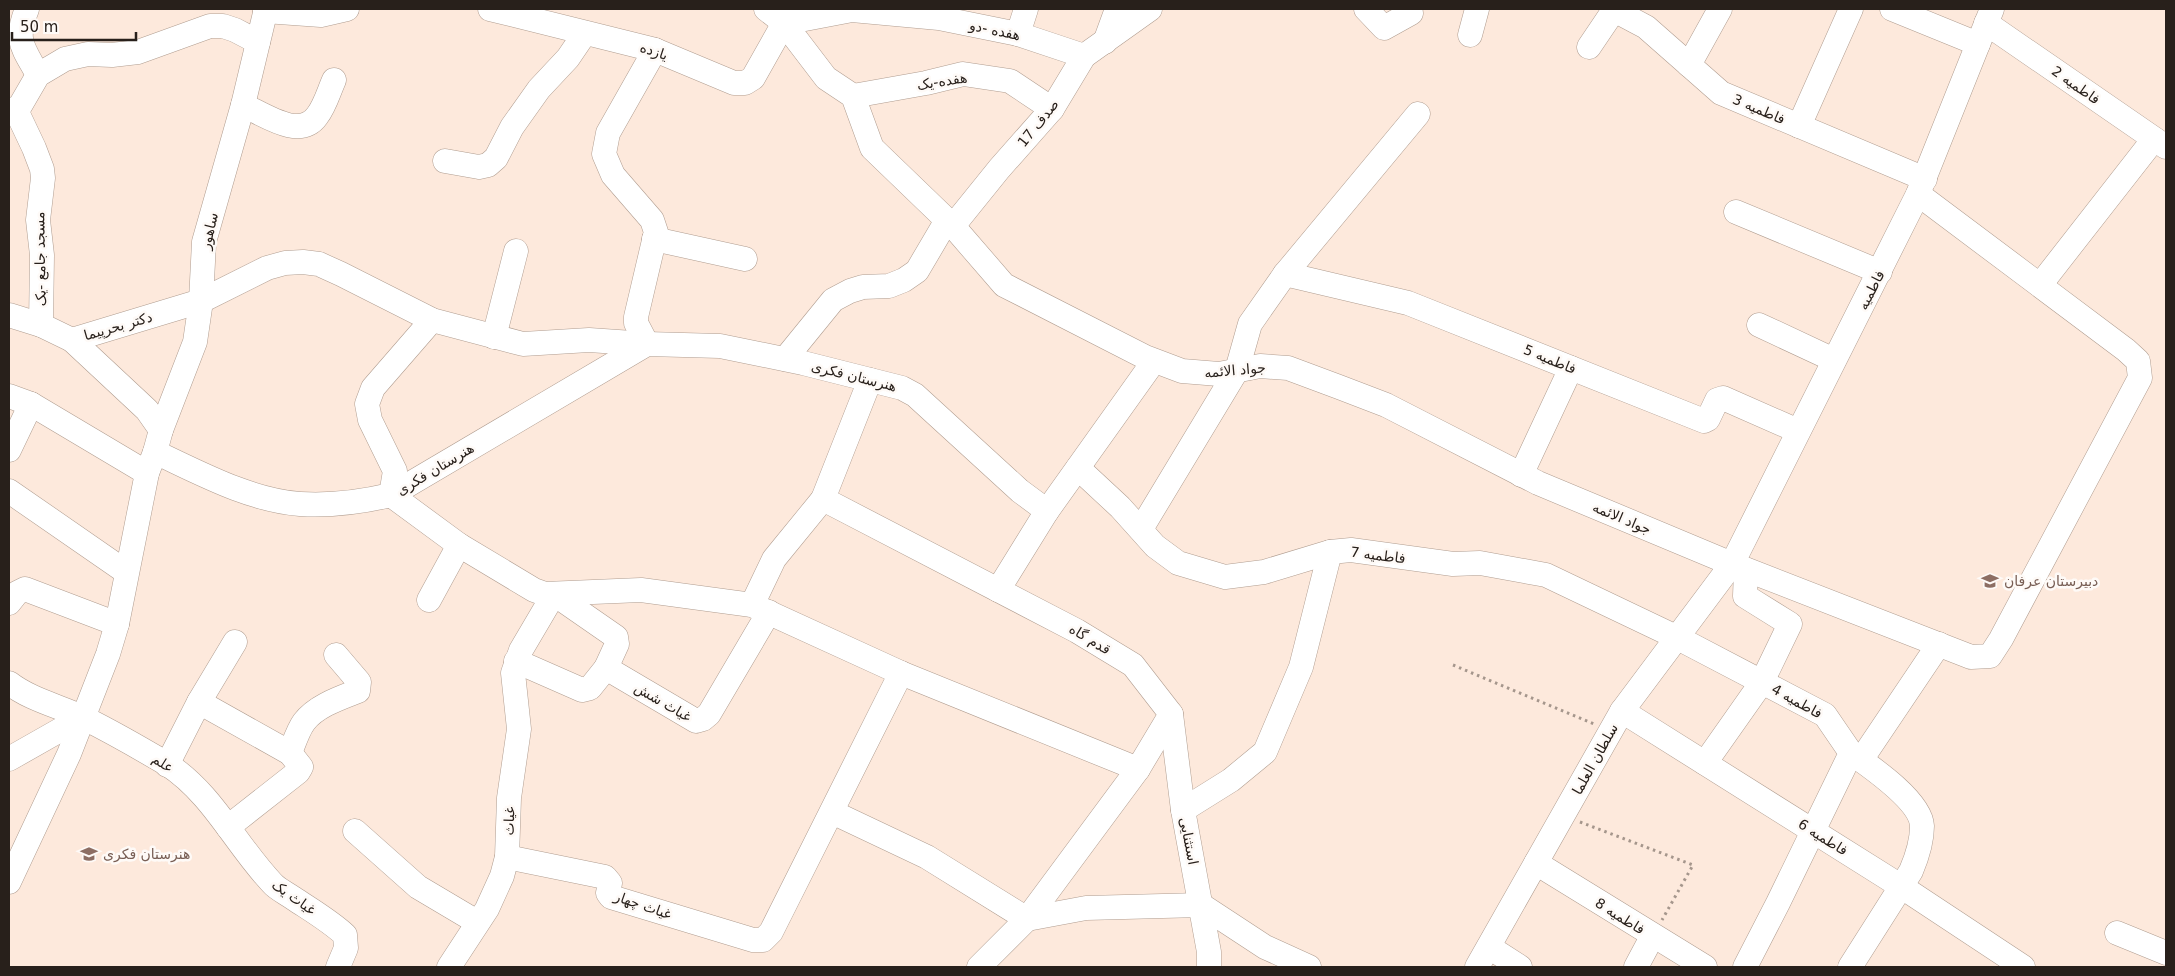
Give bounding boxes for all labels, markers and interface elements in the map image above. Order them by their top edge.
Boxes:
scale bar [12,10,136,42]
street label: هفده -دو [967,17,1022,44]
text: 50 m [20,18,58,36]
street label: یازده [638,39,670,64]
street label: فاطمیه 2 [2049,63,2103,107]
street label: هفده-یک [916,69,968,93]
street label: فاطمیه 3 [1730,91,1788,127]
street label: صدف 17 [1014,96,1062,150]
street label: ساهور [197,211,222,252]
street label: مسجد جامع -یک [31,212,50,306]
street label: فاطمیه [1854,268,1888,312]
street label: دکتر بحرپیما [82,309,154,344]
street label: فاطمیه 5 [1521,341,1579,377]
street label: هنرستان فکری [809,358,898,395]
street label: جواد الائمه [1203,359,1267,382]
street label: هنرستان فکری [393,440,477,499]
street label: جواد الائمه [1590,499,1654,538]
street label: فاطمیه 7 [1350,544,1406,566]
school or university icon: دبیرستان عرفان [1980,571,2000,591]
place label: دبیرستان عرفان [2004,573,2098,590]
street label: قدم گاه [1066,620,1114,658]
street label: غیاث شش [631,679,694,726]
street label: فاطمیه 4 [1769,681,1825,721]
street label: سلطان العلما [1569,721,1621,797]
street label: علم [149,750,177,777]
street label: غیاث [500,806,518,836]
street label: استثنایی [1177,816,1201,866]
street label: فاطمیه 6 [1795,816,1851,858]
school or university icon: هنرستان فکری [79,844,99,864]
place label: هنرستان فکری [103,846,190,863]
street label: غیاث یک [269,876,319,918]
street label: غیاث چهار [611,887,674,923]
street label: فاطمیه 8 [1592,895,1648,937]

